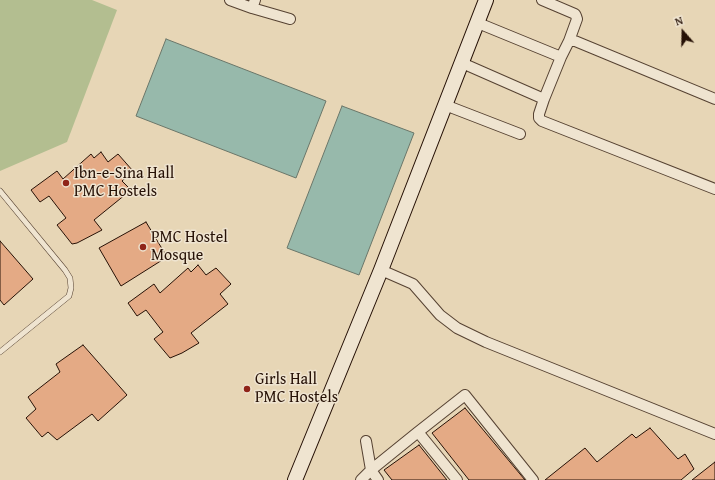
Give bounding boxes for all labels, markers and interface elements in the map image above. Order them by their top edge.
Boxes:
north arrow [663,12,703,52]
text: N [673,12,685,30]
place label: Ibn-e-Sina Hall PMC Hostels [74,164,174,202]
marker: Ibn-e-Sina Hall PMC Hostels [61,178,71,188]
place label: PMC Hostel Mosque [151,228,228,266]
marker: PMC Hostel Mosque [138,242,148,252]
place label: Girls Hall PMC Hostels [255,370,338,408]
marker: Girls Hall PMC Hostels [242,384,252,394]

